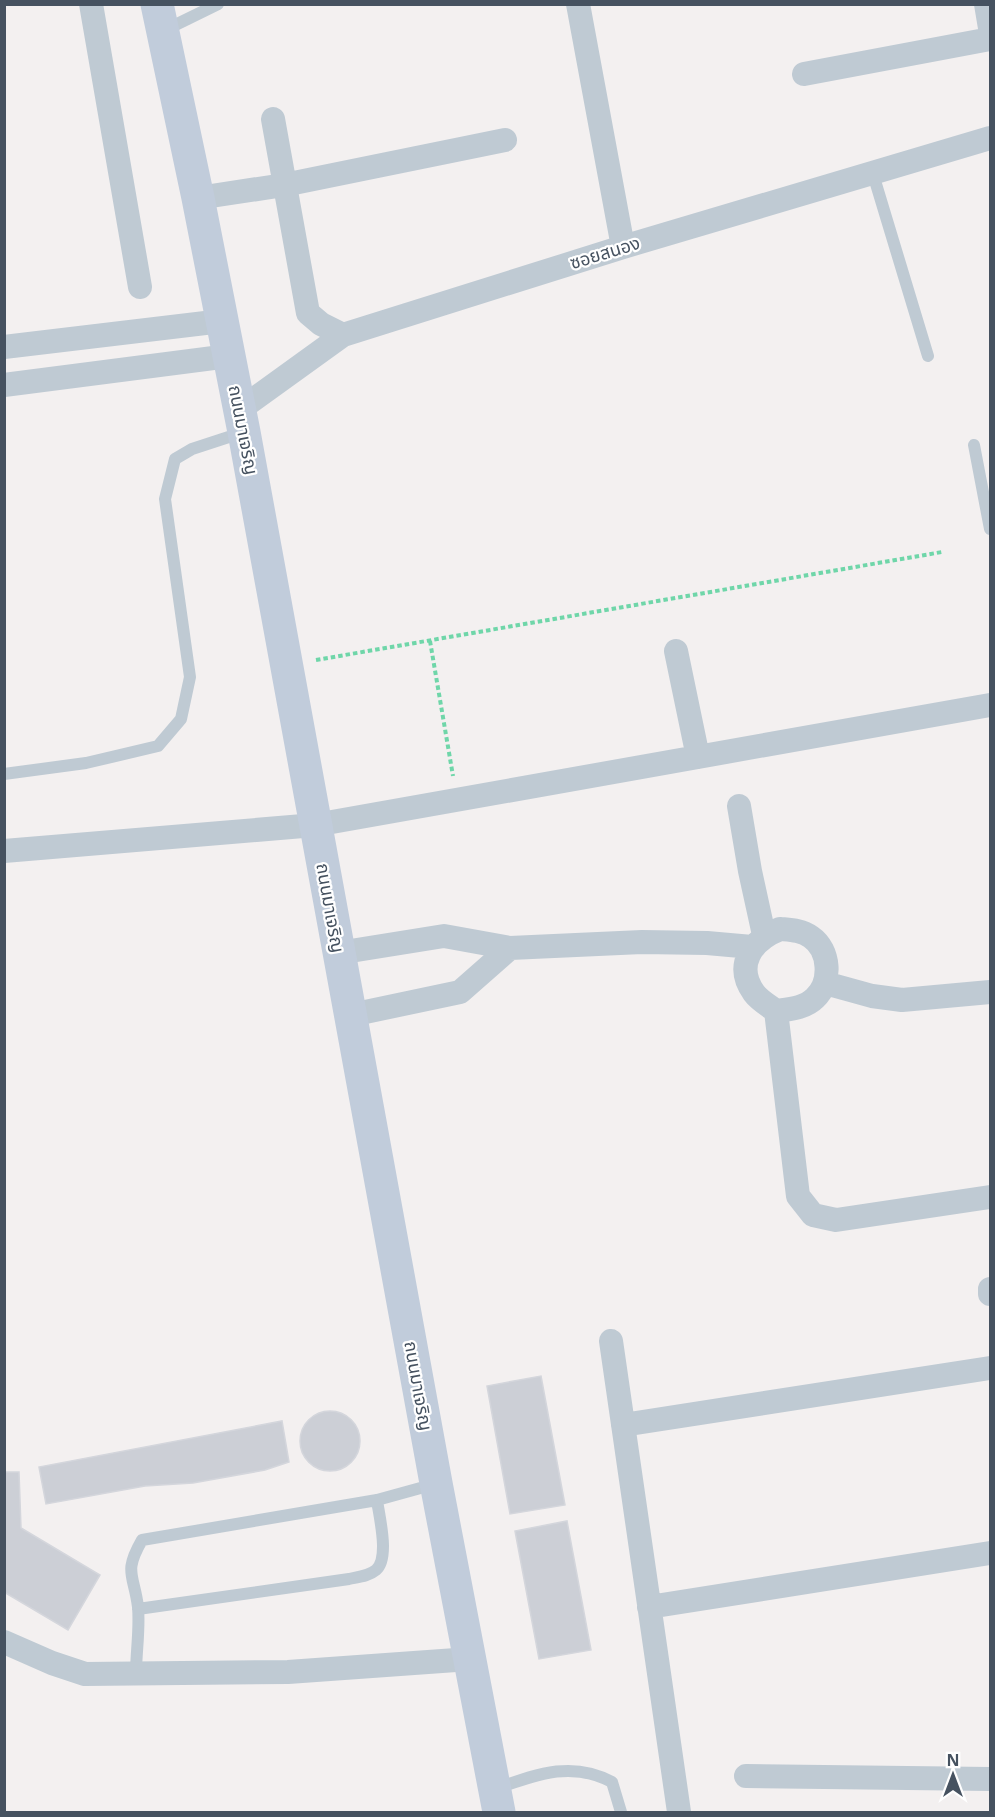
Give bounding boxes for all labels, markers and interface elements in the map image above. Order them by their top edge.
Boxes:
street label: ซอยสนอง [567,230,643,274]
street label: ถนนมาเจริญ [224,383,264,477]
street label: ถนนมาเจริญ [311,861,351,955]
street label: ถนนมาเจริญ [399,1339,439,1433]
north arrow [923,1745,983,1805]
text: N [946,1749,960,1771]

